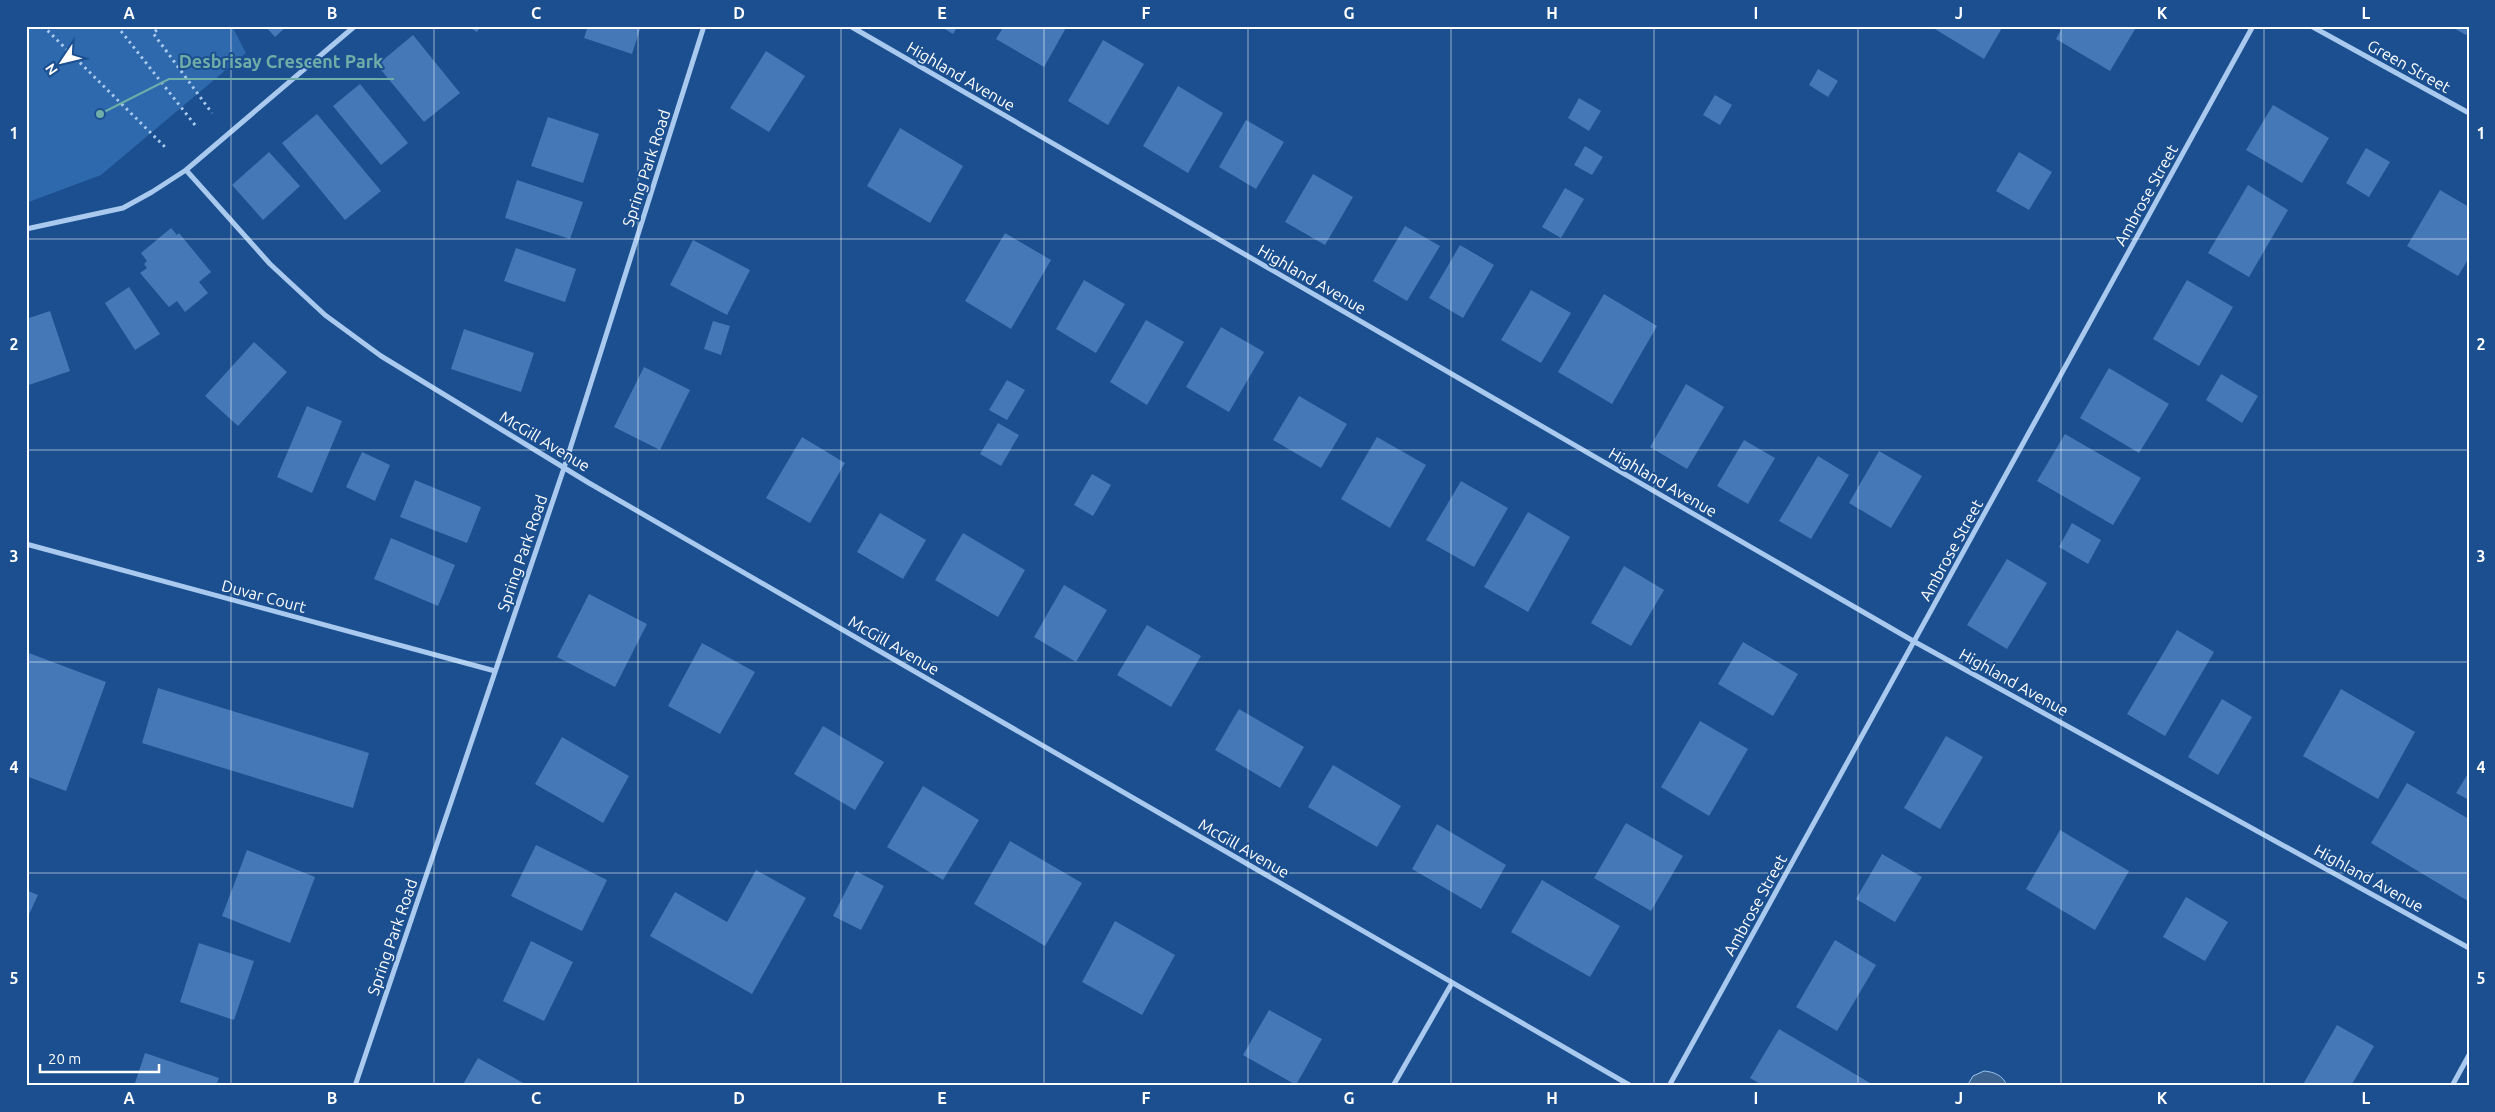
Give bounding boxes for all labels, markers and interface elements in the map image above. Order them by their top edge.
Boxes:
text: A [123,4,135,22]
text: B [327,4,337,22]
text: C [531,4,541,22]
text: D [733,4,745,22]
text: E [937,4,947,22]
text: F [1142,4,1151,22]
text: G [1343,4,1355,22]
text: H [1546,4,1558,22]
text: I [1754,4,1758,22]
text: J [1955,4,1963,22]
text: K [2157,4,2168,22]
text: L [2362,4,2371,22]
street label: Green Street [2364,36,2454,96]
north arrow [38,38,88,88]
street label: Highland Avenue [904,38,1018,114]
callout: Desbrisay Crescent Park [169,46,394,79]
text: Desbrisay Crescent Park [179,51,383,71]
text: N [42,61,61,78]
street label: Spring Park Road [619,107,673,229]
text: 1 [9,124,19,142]
text: 1 [2476,124,2486,142]
street label: Ambrose Street [2111,141,2182,249]
street label: Highland Avenue [1255,241,1369,317]
text: 2 [9,335,19,353]
text: 2 [2476,335,2486,353]
street label: McGill Avenue [497,407,593,475]
street label: Highland Avenue [1606,444,1720,520]
street label: Spring Park Road [494,492,550,614]
street label: Ambrose Street [1916,496,1987,604]
text: 3 [9,547,19,565]
text: 3 [2476,547,2486,565]
street label: Duvar Court [220,576,309,616]
street label: McGill Avenue [845,612,943,678]
street label: Highland Avenue [1956,645,2072,719]
text: 4 [9,758,19,776]
text: 4 [2476,758,2486,776]
street label: McGill Avenue [1195,815,1293,881]
street label: Highland Avenue [2311,841,2427,915]
street label: Ambrose Street [1720,851,1791,959]
street label: Spring Park Road [364,876,420,998]
text: 5 [9,969,19,987]
text: 5 [2476,969,2486,987]
scale bar [40,1042,159,1074]
text: 20 m [48,1050,81,1067]
text: A [123,1089,135,1107]
text: B [327,1089,337,1107]
text: C [531,1089,541,1107]
text: D [733,1089,745,1107]
text: E [937,1089,947,1107]
text: F [1142,1089,1151,1107]
text: G [1343,1089,1355,1107]
text: H [1546,1089,1558,1107]
text: I [1754,1089,1758,1107]
text: J [1955,1089,1963,1107]
text: K [2157,1089,2168,1107]
text: L [2362,1089,2371,1107]

